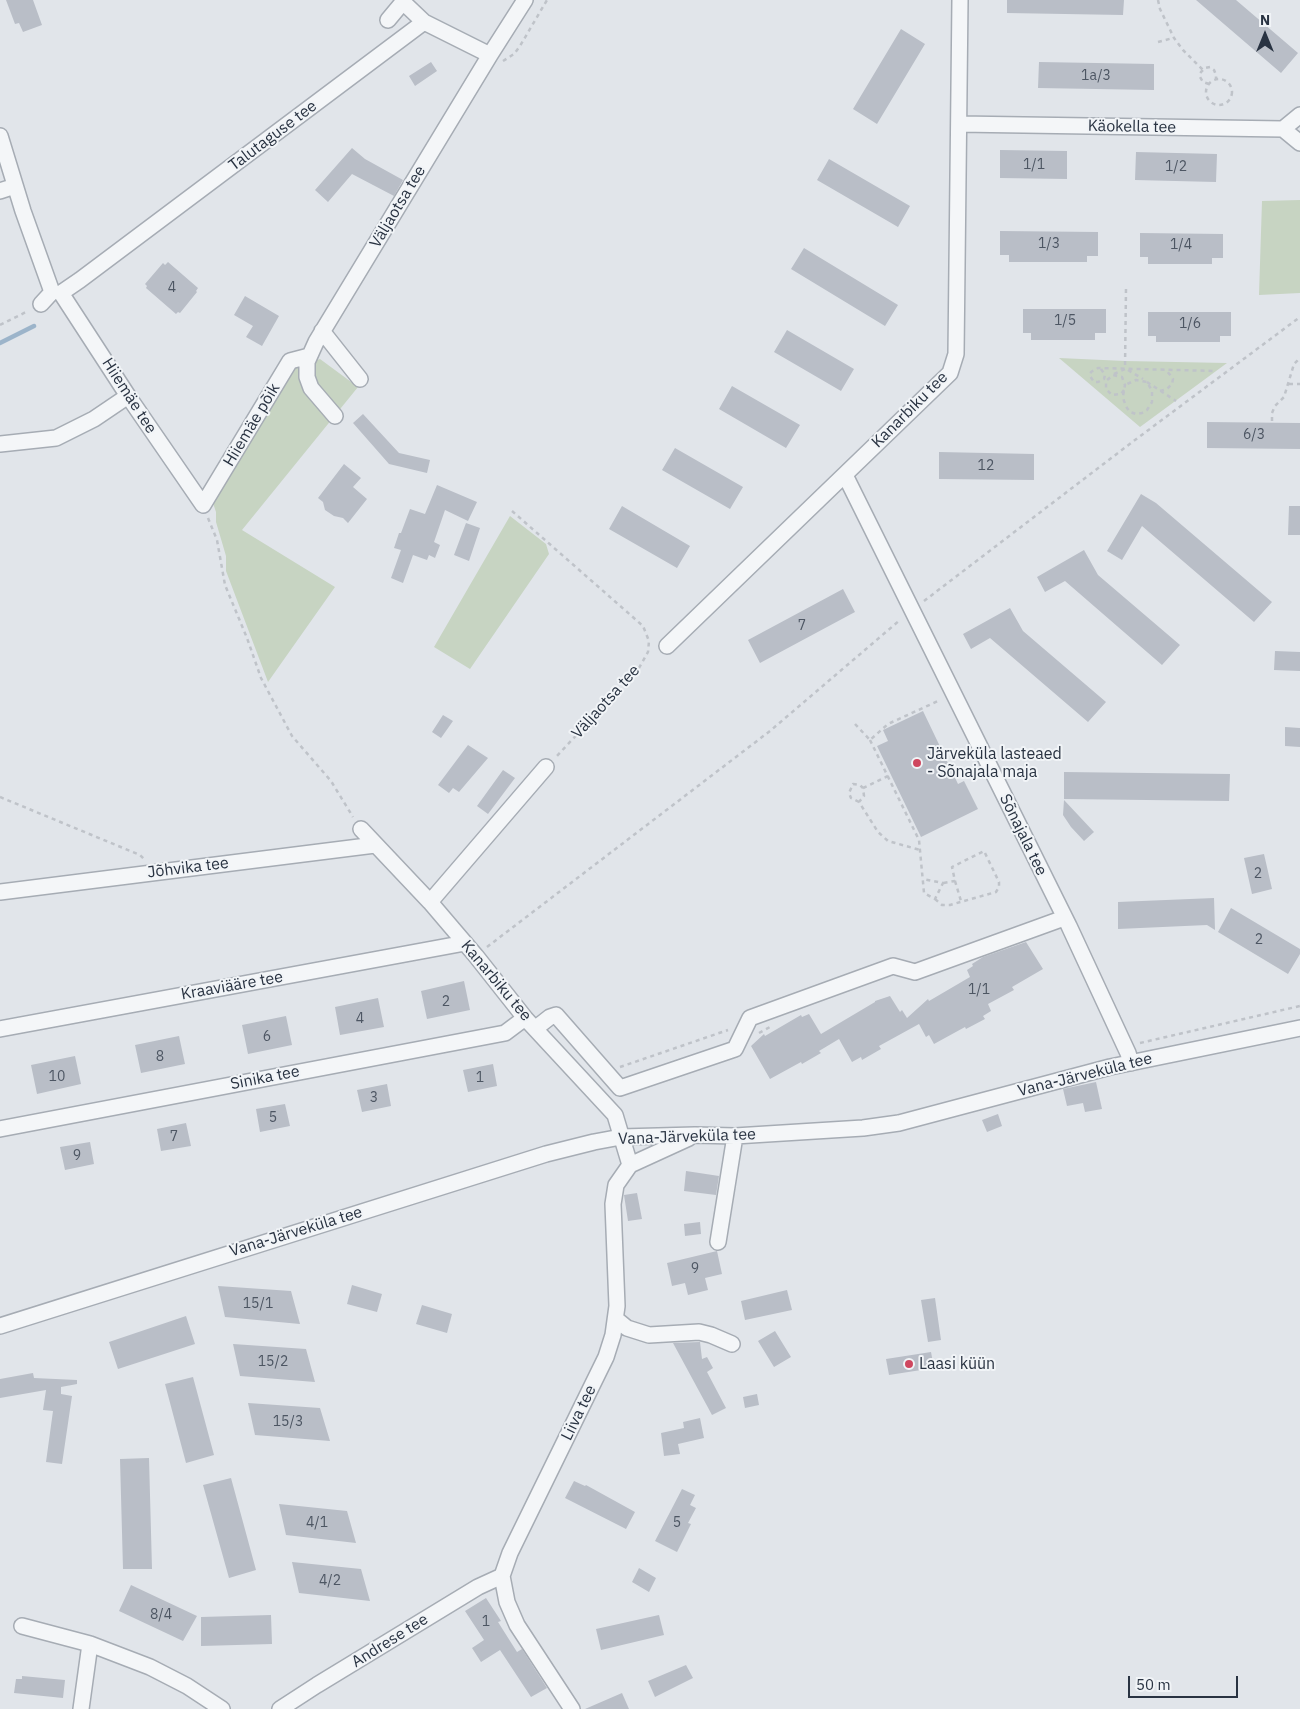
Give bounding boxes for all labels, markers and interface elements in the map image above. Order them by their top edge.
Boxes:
north arrow [1240,10,1290,60]
text: N [1260,11,1270,29]
house number: 1a/3 [1081,68,1111,84]
street label: Talutaguse tee [225,97,321,175]
street label: Käokella tee [1088,117,1176,137]
house number: 1/1 [1023,157,1045,173]
house number: 1/2 [1165,159,1187,175]
street label: Väljaotsa tee [366,162,430,252]
house number: 1/3 [1038,236,1060,252]
house number: 1/4 [1170,237,1192,253]
house number: 4 [168,280,176,296]
house number: 1/5 [1054,313,1076,329]
house number: 1/6 [1179,316,1201,332]
street label: Hiiemäe tee [97,355,161,437]
street label: Kanarbiku tee [868,368,952,452]
street label: Hiiemäe põik [220,380,284,470]
house number: 6/3 [1243,427,1265,443]
house number: 12 [978,458,994,474]
house number: 7 [798,618,806,634]
street label: Väljaotsa tee [568,661,644,743]
place label: Järveküla lasteaed - Sõnajala maja [927,744,1062,782]
marker: Järveküla lasteaed - Sõnajala maja [911,757,923,769]
street label: Sõnajala tee [995,791,1051,879]
street label: Jõhvika tee [146,853,230,883]
house number: 2 [1254,866,1262,882]
house number: 2 [1255,932,1263,948]
street label: Kanarbiku tee [457,937,535,1025]
street label: Kraaviääre tee [180,968,284,1004]
house number: 1/1 [968,982,990,998]
house number: 2 [442,994,450,1010]
house number: 4 [356,1011,364,1027]
house number: 6 [263,1029,271,1045]
house number: 8 [156,1049,164,1065]
street label: Vana-Järveküla tee [1016,1049,1154,1101]
street label: Sinika tee [229,1062,301,1094]
house number: 10 [49,1069,65,1085]
house number: 1 [476,1070,484,1086]
house number: 3 [370,1090,378,1106]
house number: 5 [269,1110,277,1126]
street label: Vana-Järveküla tee [618,1125,756,1149]
house number: 7 [170,1129,178,1145]
house number: 9 [73,1148,81,1164]
street label: Vana-Järveküla tee [227,1203,365,1261]
house number: 9 [691,1261,699,1277]
house number: 15/1 [243,1296,273,1312]
house number: 15/2 [258,1354,288,1370]
place label: Laasi küün [919,1354,995,1374]
marker: Laasi küün [903,1358,915,1370]
street label: Liiva tee [557,1382,601,1444]
house number: 15/3 [273,1414,303,1430]
house number: 4/1 [306,1515,328,1531]
house number: 5 [673,1515,681,1531]
house number: 4/2 [319,1573,341,1589]
house number: 8/4 [150,1607,172,1623]
street label: Andrese tee [348,1610,432,1672]
house number: 1 [482,1614,490,1630]
scale bar [1130,1666,1240,1698]
text: 50 m [1136,1675,1171,1694]

